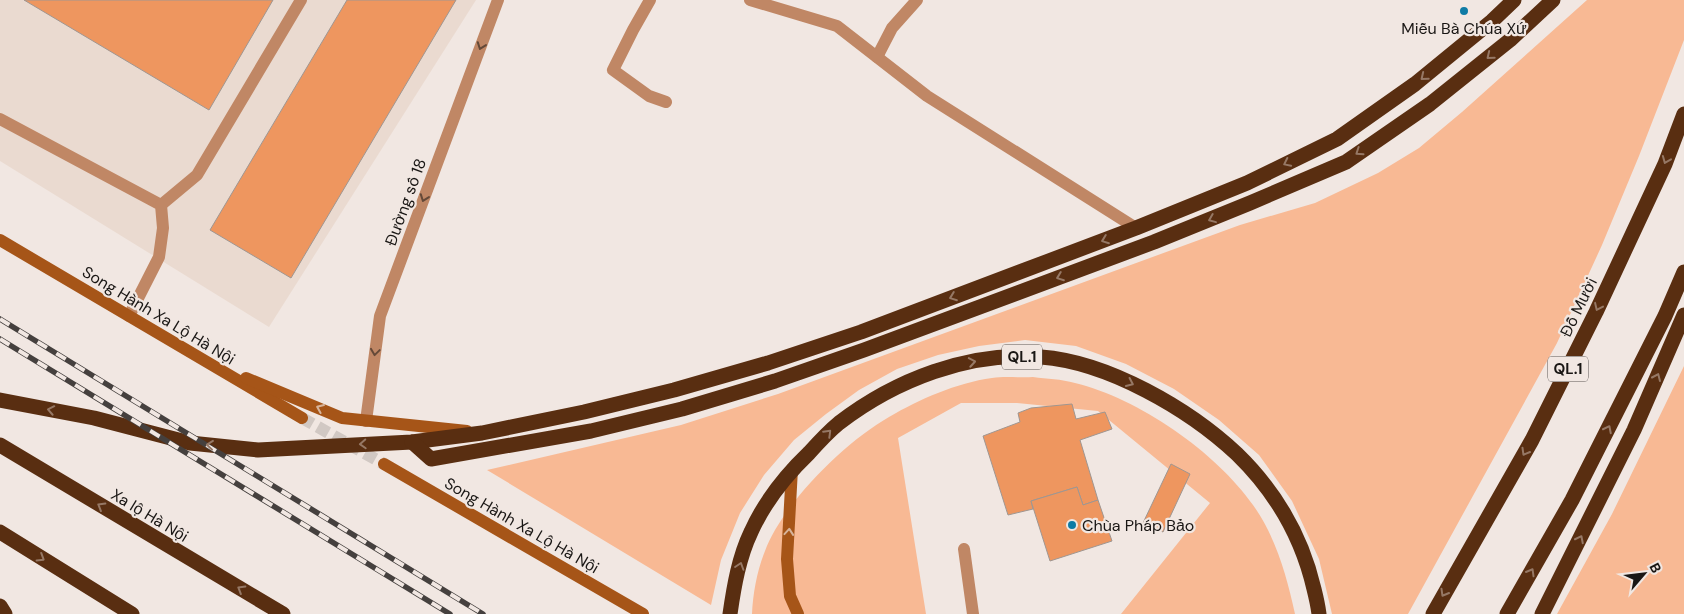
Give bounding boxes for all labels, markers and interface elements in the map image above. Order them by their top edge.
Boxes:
marker: Miễu Bà Chúa Xứ [1458,5,1470,17]
place label: Miễu Bà Chúa Xứ [1401,18,1527,39]
one-way arrow [477,41,487,49]
one-way arrow [1487,50,1496,58]
one-way arrow [1421,71,1430,79]
one-way arrow [1356,146,1365,155]
one-way arrow [1662,155,1673,164]
street label: Đường số 18 [380,156,431,249]
one-way arrow [1283,157,1292,167]
one-way arrow [420,193,430,202]
one-way arrow [1208,213,1216,223]
one-way arrow [1101,233,1110,244]
street label: Song Hành Xa Lộ Hà Nội [78,261,239,369]
one-way arrow [1056,271,1065,281]
street label: Đỗ Mười [1555,274,1602,340]
one-way arrow [949,291,958,301]
one-way arrow [1594,302,1605,311]
road number: QL.1 [1002,344,1042,370]
one-way arrow [371,348,381,357]
road number: QL.1 [1548,356,1588,382]
one-way arrow [967,357,976,367]
one-way arrow [1651,373,1662,382]
one-way arrow [1124,377,1133,387]
one-way arrow [316,404,324,414]
one-way arrow [47,405,56,415]
one-way arrow [1602,425,1612,434]
one-way arrow [823,430,832,439]
one-way arrow [359,439,367,450]
one-way arrow [205,440,213,451]
one-way arrow [1521,447,1531,456]
street label: Song Hành Xa Lộ Hà Nội [441,473,603,578]
street label: Xa lộ Hà Nội [107,484,192,547]
one-way arrow [98,503,107,513]
place label: Chùa Pháp Bảo [1082,515,1194,536]
marker: Chùa Pháp Bảo [1066,519,1078,531]
one-way arrow [783,528,794,536]
one-way arrow [1574,535,1584,544]
north arrow [1619,549,1669,599]
one-way arrow [36,551,45,561]
text: B [1645,560,1666,576]
one-way arrow [734,563,744,571]
one-way arrow [1525,568,1535,577]
one-way arrow [237,586,246,596]
one-way arrow [1441,588,1451,597]

